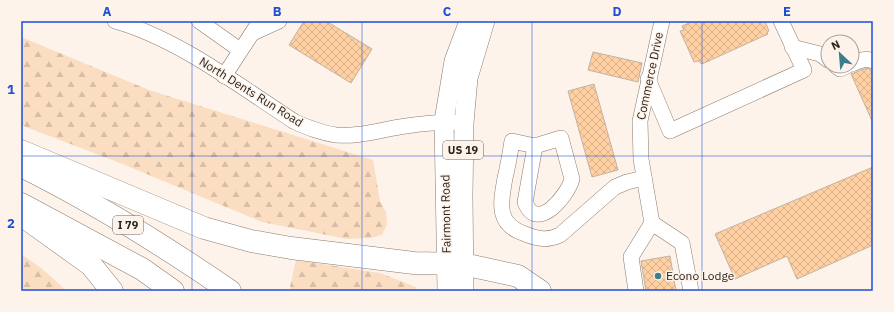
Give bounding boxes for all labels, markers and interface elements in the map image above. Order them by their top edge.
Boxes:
text: A [103,3,112,20]
text: B [273,3,282,20]
text: C [443,3,452,20]
text: D [612,3,622,20]
text: E [783,3,791,20]
street label: Commerce Drive [633,30,666,121]
north arrow [820,34,860,74]
text: N [829,37,842,53]
street label: North Dents Run Road [197,54,306,130]
text: 1 [7,81,15,98]
road number: US 19 [443,141,483,159]
street label: Fairmont Road [437,175,454,253]
text: 2 [7,215,15,232]
road number: I 79 [113,216,143,234]
place label: Econo Lodge [666,268,735,283]
marker: Econo Lodge [653,271,663,281]

